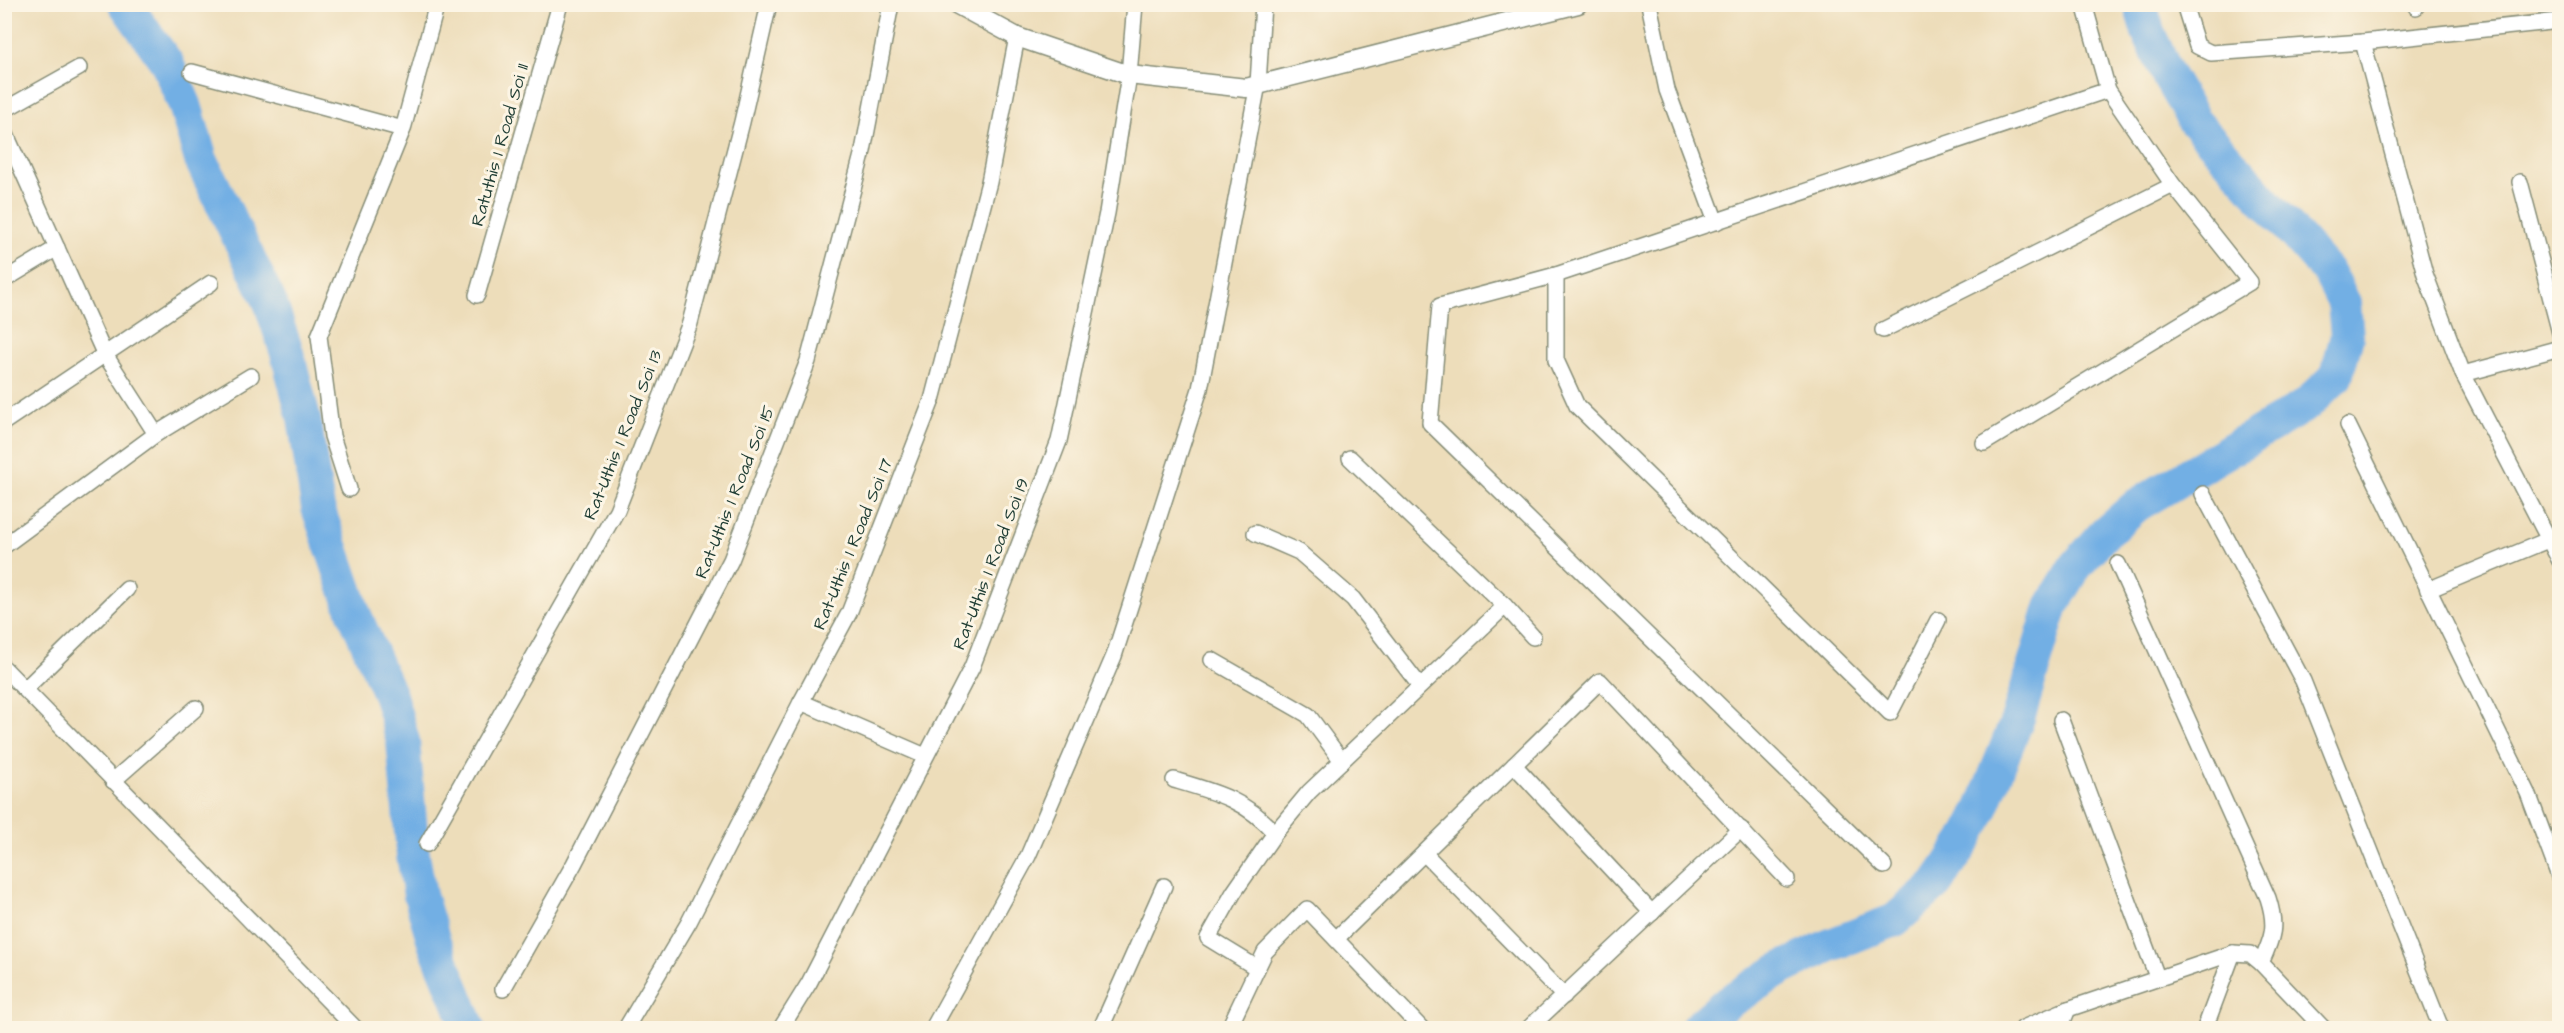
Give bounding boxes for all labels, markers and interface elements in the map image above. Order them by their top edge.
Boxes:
street label: Ratuthis 1 Road Soi 11 [465,61,535,229]
street label: Rat-Uthis 1 Road Soi 13 [577,346,669,524]
street label: Rat-Uthis 1 Road Soi 15 [689,401,781,582]
street label: Rat-Uthis 1 Road Soi 17 [807,454,899,634]
street label: Rat-Uthis 1 Road Soi 19 [947,474,1035,654]

